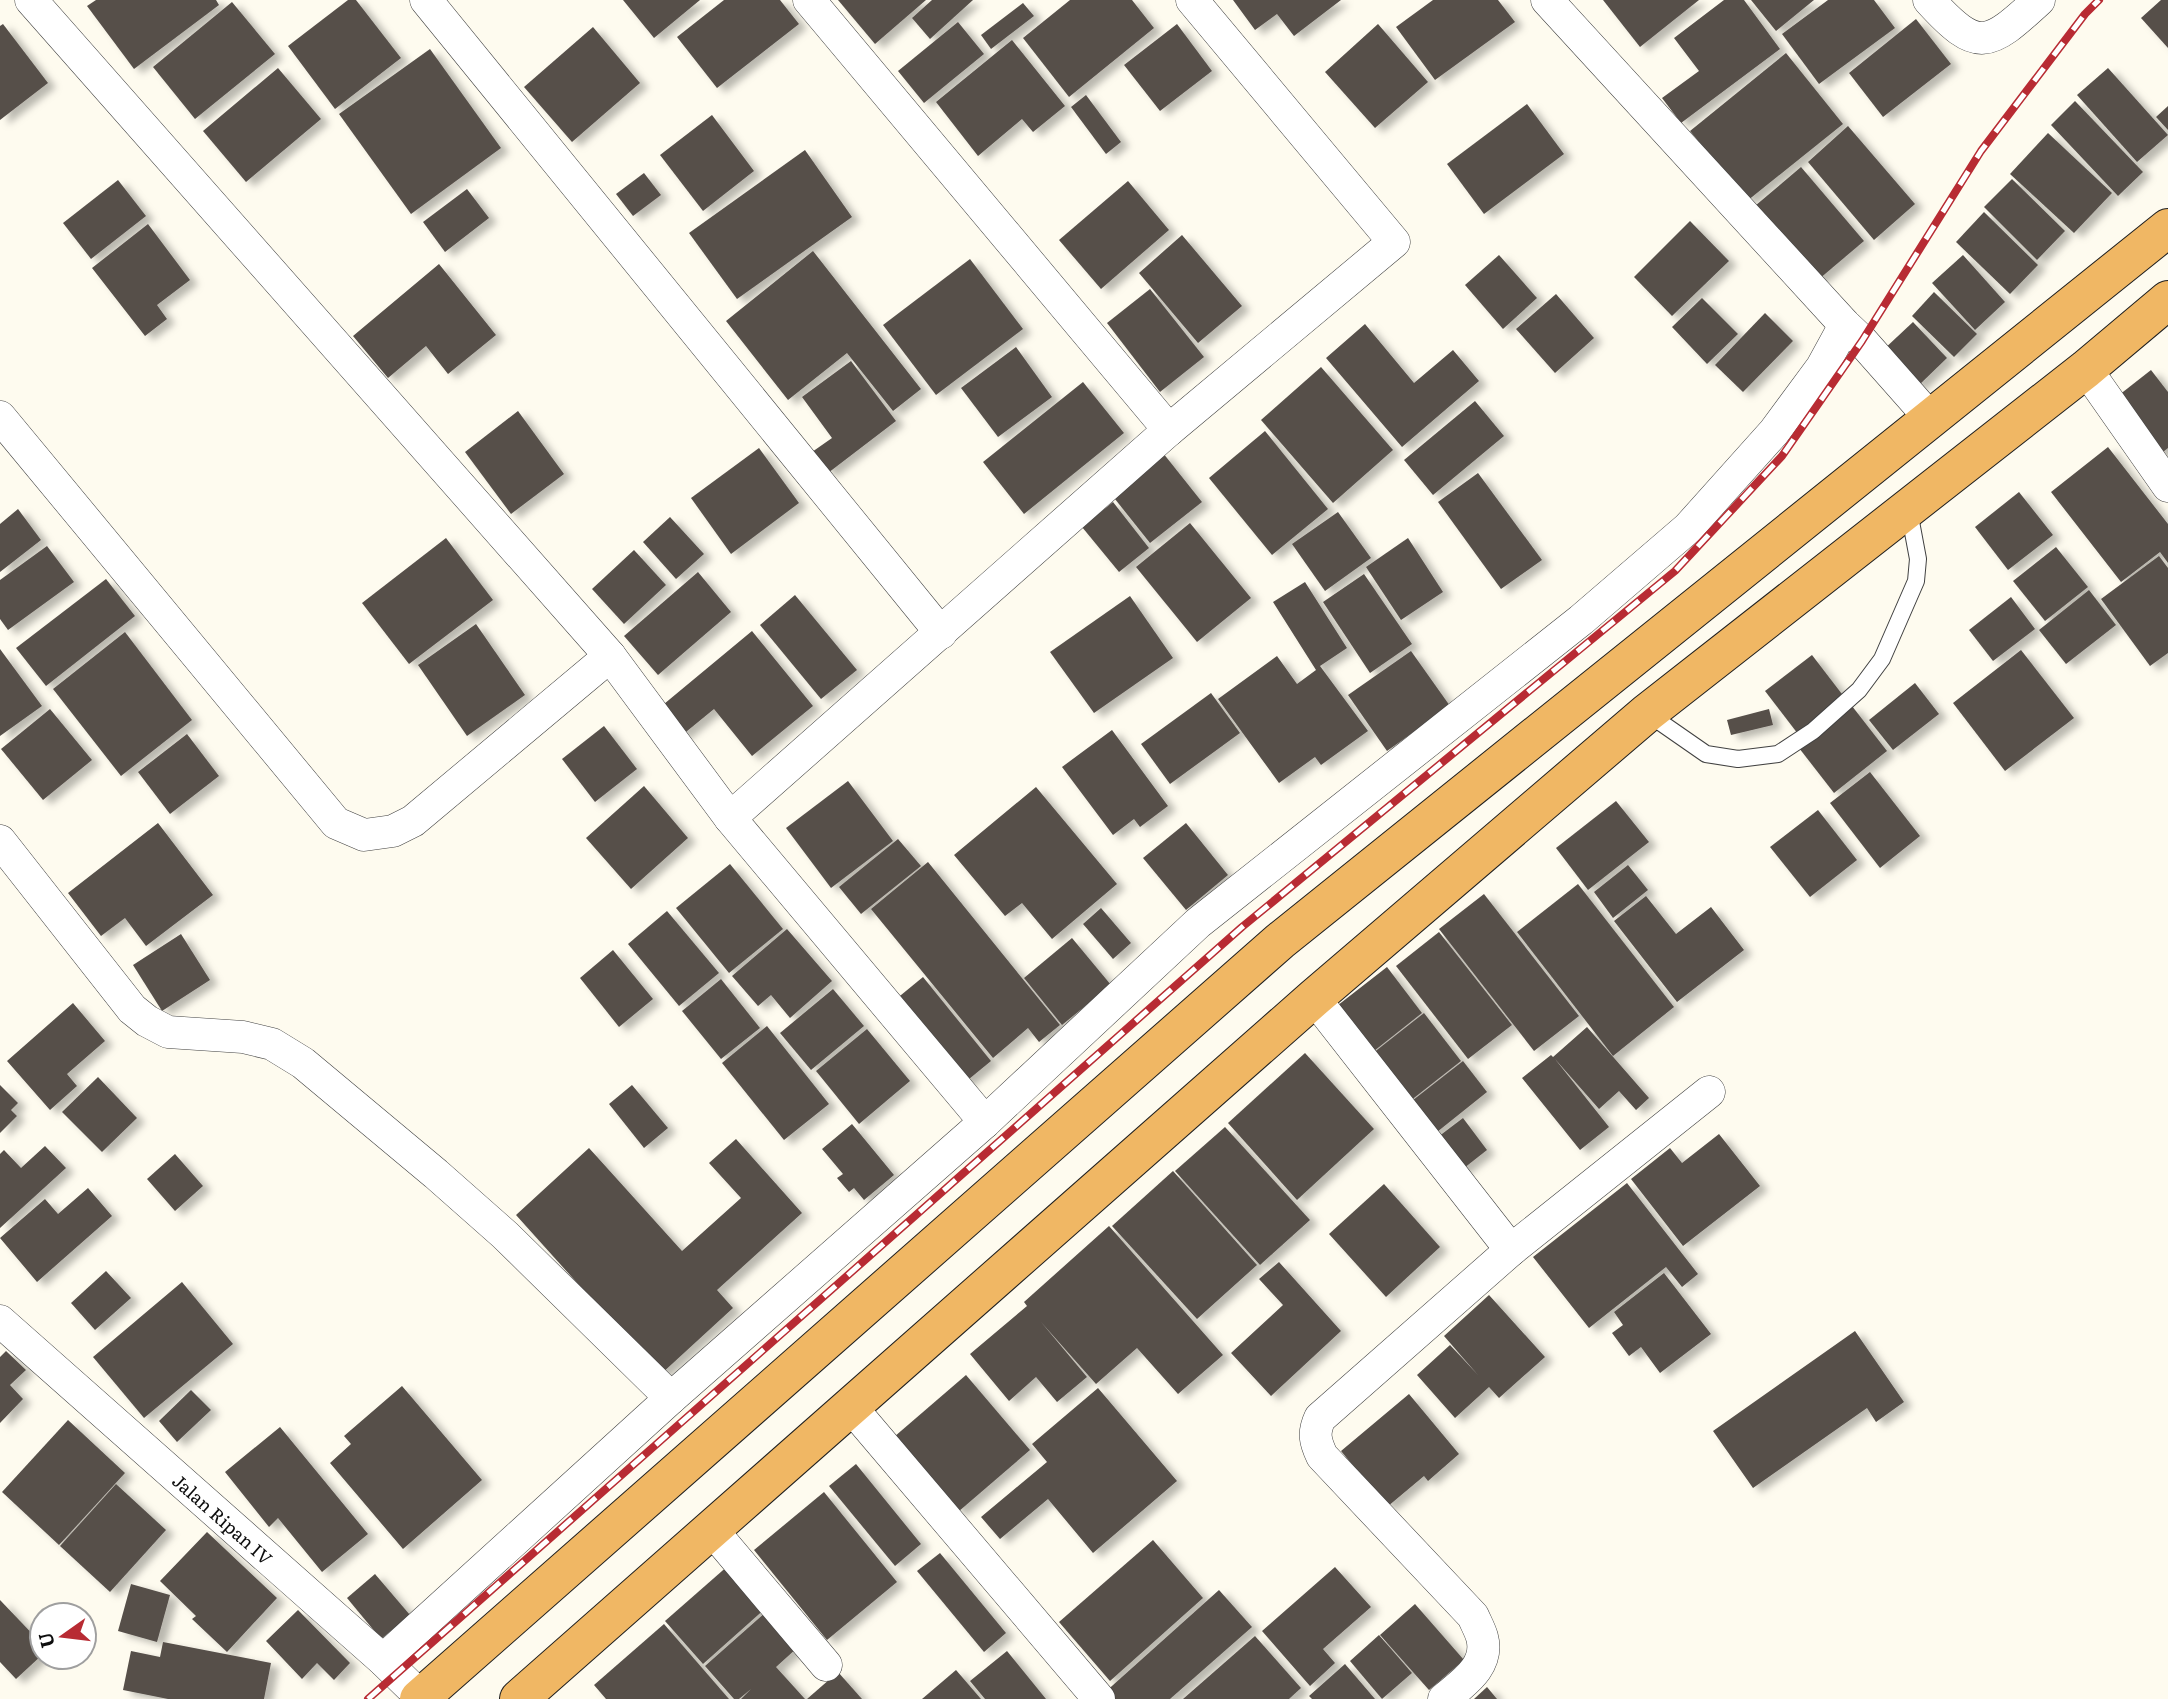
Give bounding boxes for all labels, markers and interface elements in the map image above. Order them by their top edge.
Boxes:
street label: Jalan Ripan IV [167,1467,279,1570]
north arrow [28,1601,98,1671]
text: U [30,1630,61,1651]

